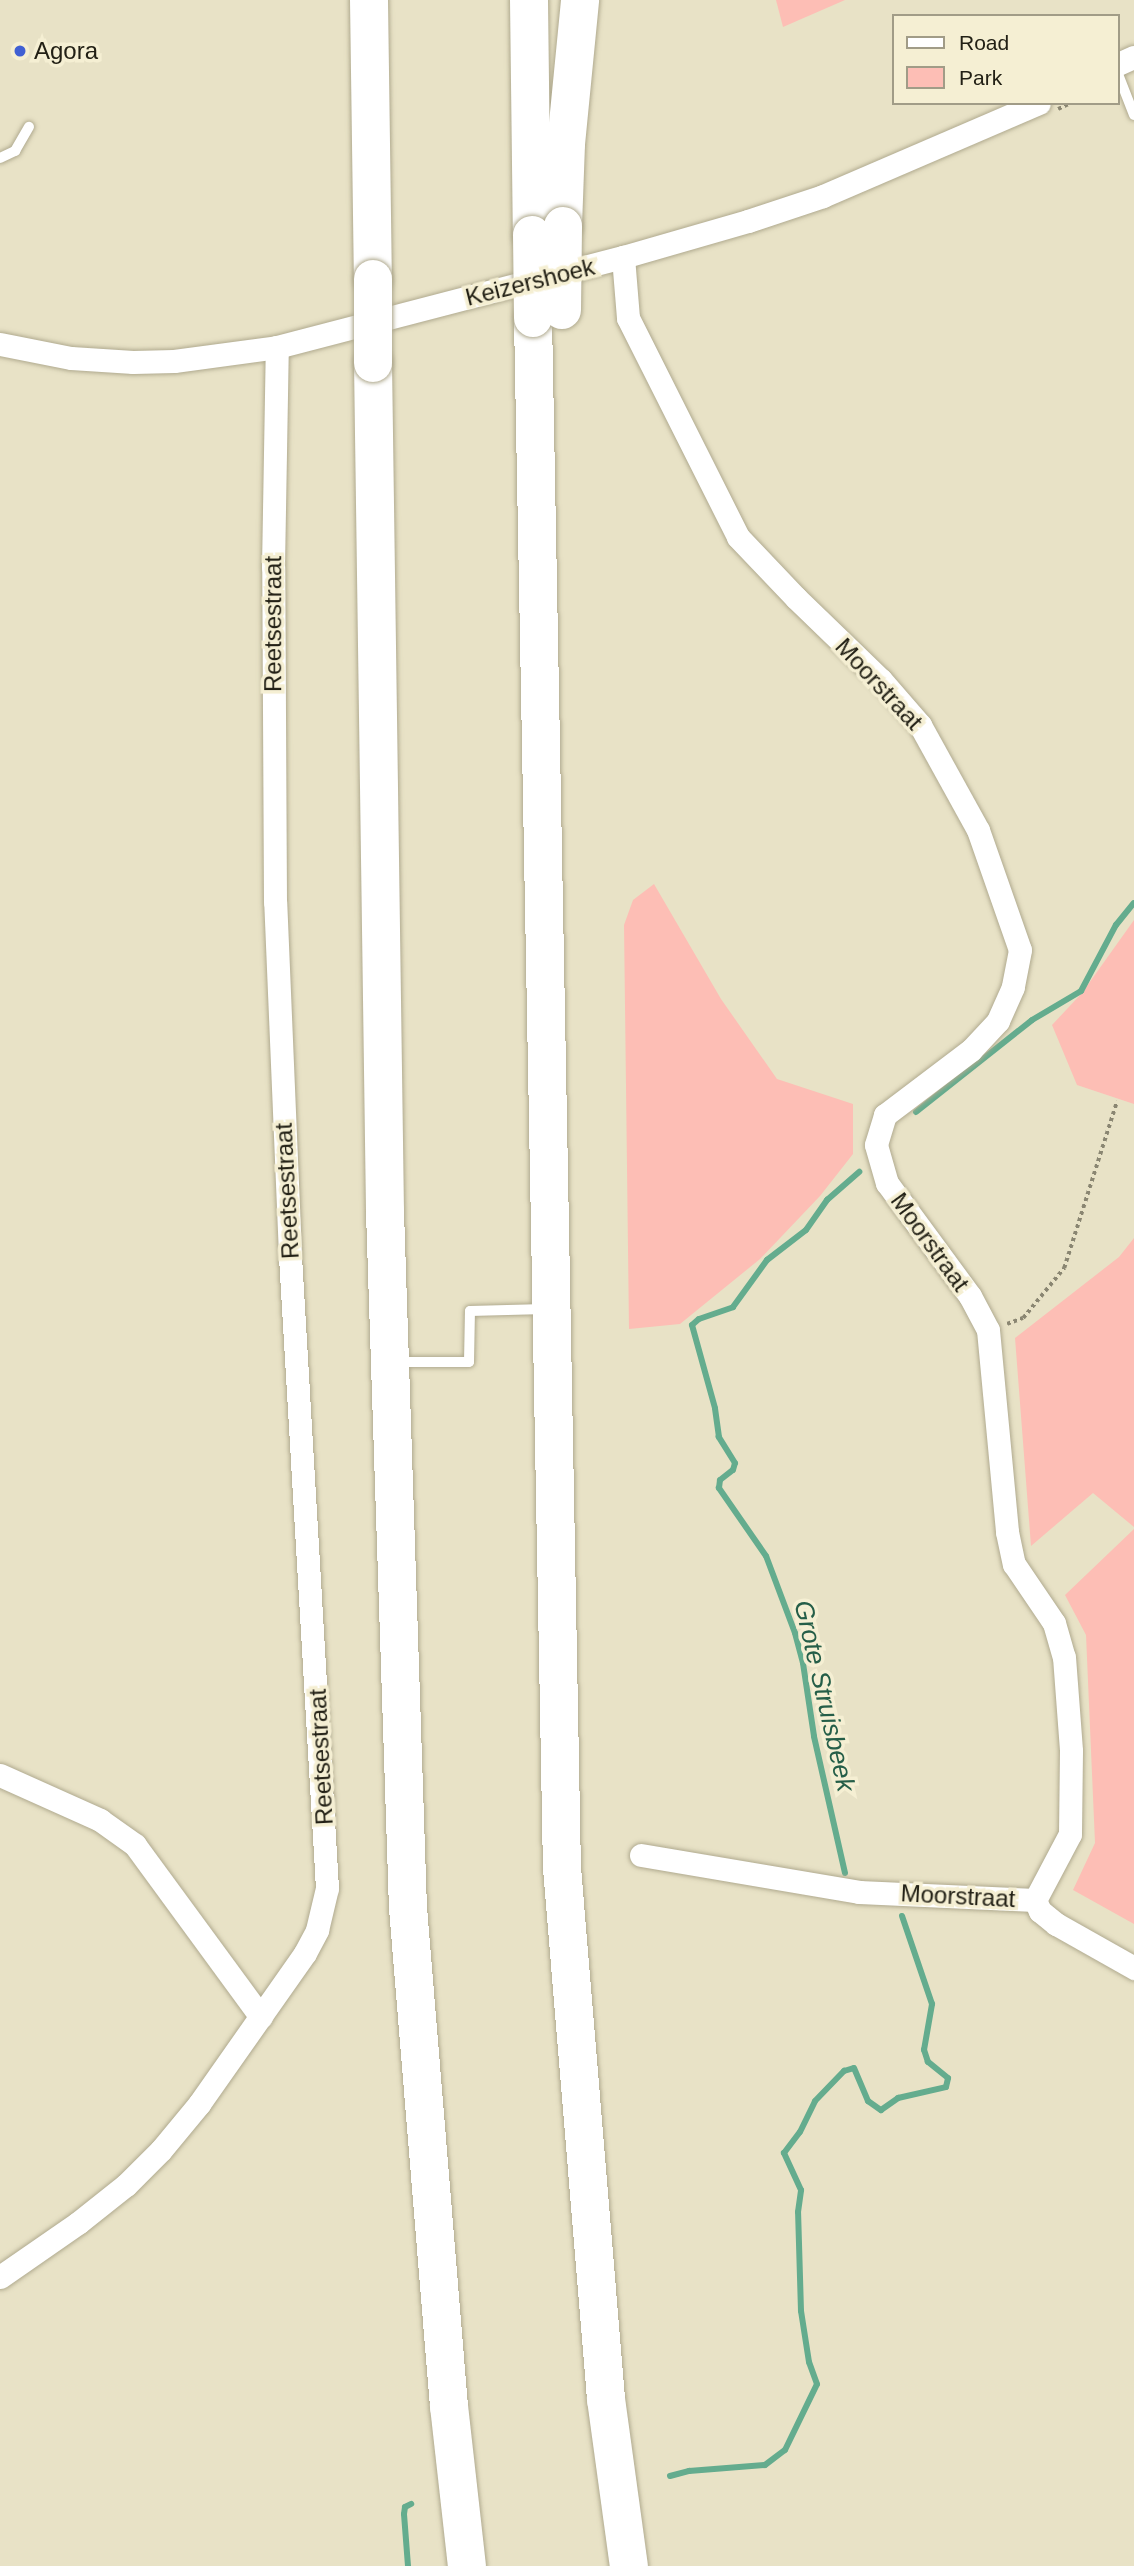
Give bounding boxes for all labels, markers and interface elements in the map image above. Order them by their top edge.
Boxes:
legend [892,14,1120,105]
text: Road [959,31,1009,54]
place label: Agora [34,37,98,65]
marker: Agora [12,43,28,59]
text: Park [959,66,1002,89]
street label: Keizershoek [462,252,598,312]
street label: Reetsestraat [259,556,287,692]
street label: Moorstraat [829,632,929,736]
street label: Reetsestraat [269,1122,305,1260]
street label: Moorstraat [885,1187,975,1297]
water label: Grote Struisbeek [787,1597,861,1795]
street label: Reetsestraat [303,1688,339,1826]
street label: Moorstraat [900,1879,1016,1913]

